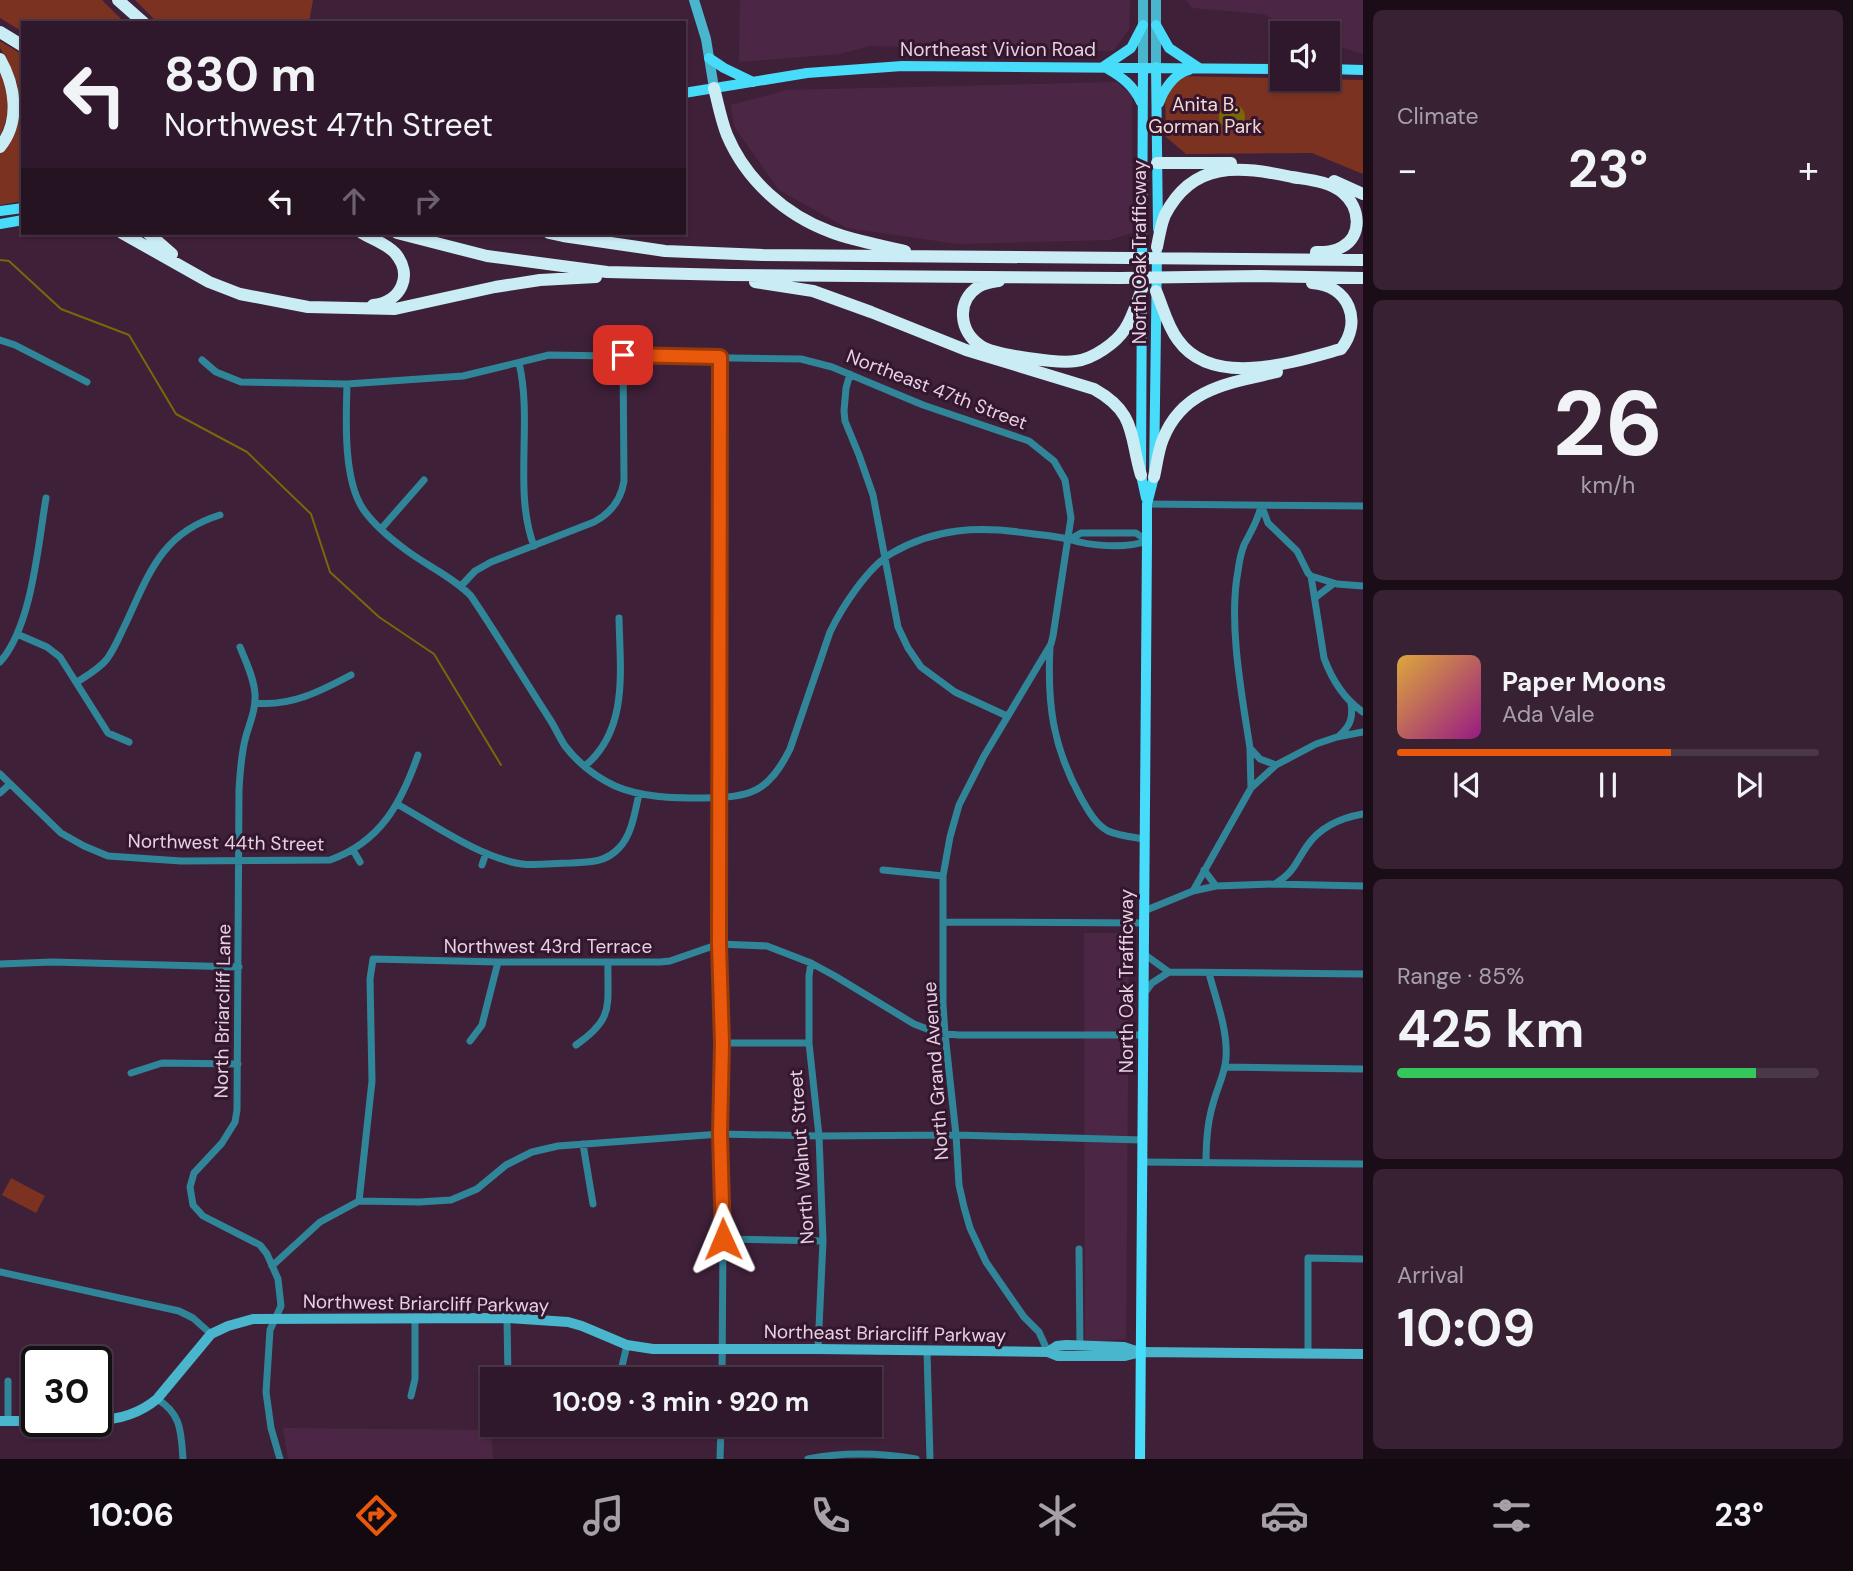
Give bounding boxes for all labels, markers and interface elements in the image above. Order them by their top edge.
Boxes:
map controls [1270,21,1340,91]
button: sound [1270,21,1340,91]
street label: Northeast Vivion Road [900,37,1096,62]
text: 830 m [164,42,317,106]
icon: left [49,49,140,140]
park label: Anita B. Gorman Park [1148,92,1262,139]
text: Climate [1397,101,1479,131]
text: Northwest 47th Street [164,104,493,146]
text: 23° [1568,135,1648,203]
text: − [1397,145,1418,195]
text: + [1798,145,1819,195]
street label: North Oak Trafficway [1127,159,1152,344]
icon: left [262,182,300,220]
icon: ahead [335,182,373,220]
icon: right [408,182,446,220]
pin [593,325,653,385]
icon: arrive [604,336,642,374]
street label: Northeast 47th Street [843,343,1031,435]
text: 26 [1553,365,1663,483]
text: km/h [1581,470,1635,500]
text: Paper Moons [1502,665,1666,699]
text: Ada Vale [1502,699,1595,729]
icon: previous [1448,766,1486,804]
icon: pause [1589,766,1627,804]
icon: next [1730,766,1768,804]
street label: Northwest 44th Street [127,828,325,857]
street label: North Oak Trafficway [1114,888,1139,1073]
street label: North Briarcliff Lane [208,924,237,1099]
street label: Northwest 43rd Terrace [444,934,652,959]
text: Range · 85% [1397,961,1524,991]
street label: North Grand Avenue [917,981,954,1161]
text: 425 km [1397,995,1584,1063]
street label: North Walnut Street [783,1069,820,1245]
position arrow [686,1202,760,1276]
text: Arrival [1397,1260,1464,1290]
street label: Northwest Briarcliff Parkway [303,1289,550,1318]
text: 10:09 [1397,1294,1535,1362]
street label: Northeast Briarcliff Parkway [764,1319,1007,1348]
speed limit sign: 30 [21,1346,112,1437]
text: 10:09 · 3 min · 920 m [553,1385,809,1419]
icon: directions [352,1491,401,1540]
icon: music [579,1491,628,1540]
icon: phone [806,1491,855,1540]
icon: climate [1033,1491,1082,1540]
icon: car [1260,1491,1309,1540]
icon: filters [1487,1491,1536,1540]
text: 10:06 [89,1494,174,1536]
text: 23° [1714,1494,1764,1536]

